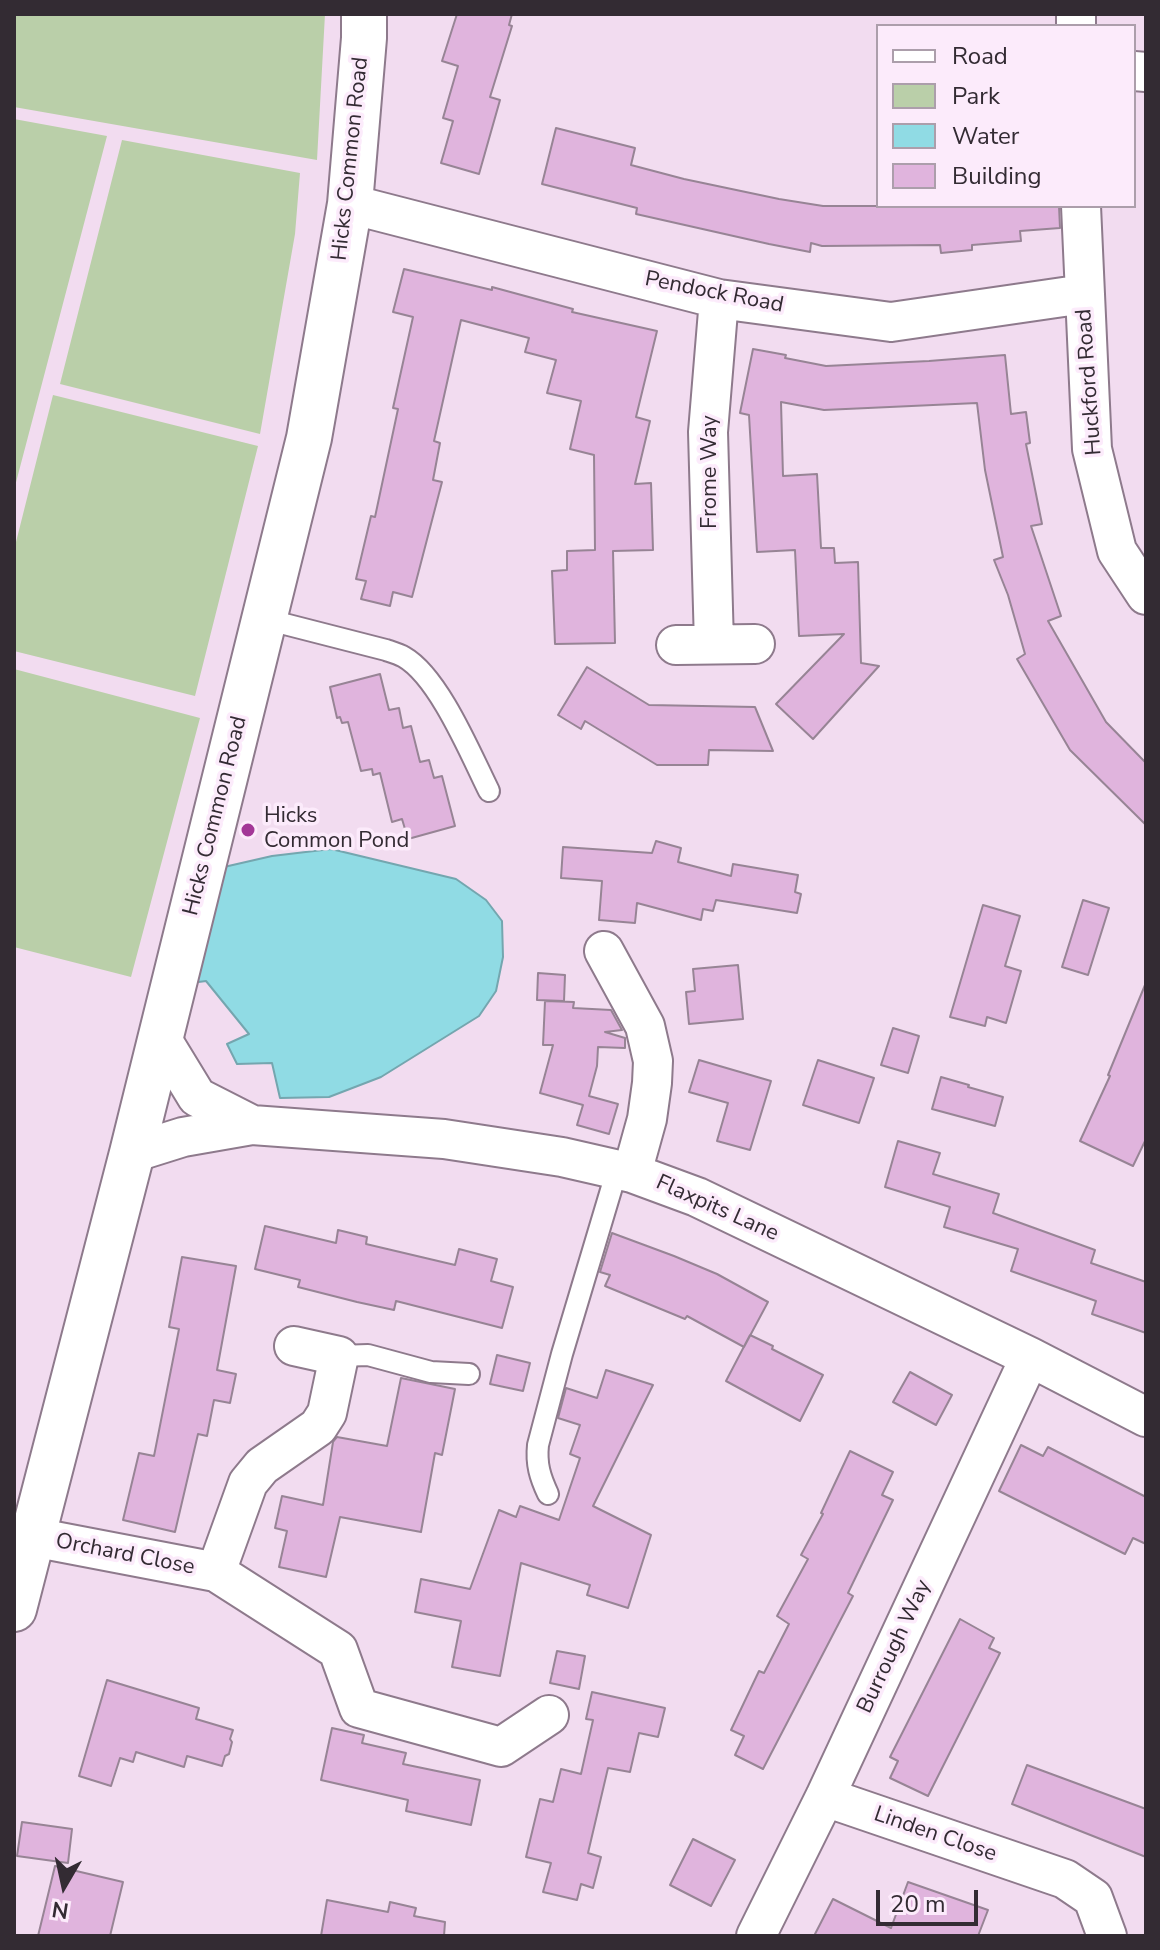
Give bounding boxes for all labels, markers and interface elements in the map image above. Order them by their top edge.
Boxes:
legend [876,24,1136,208]
text: Road [952,40,1008,72]
street label: Hicks Common Road [327,56,375,262]
text: Park [952,80,1000,112]
text: Water [952,120,1019,152]
text: Building [952,160,1042,192]
street label: Pendock Road [642,267,786,319]
street label: Huckford Road [1072,308,1108,456]
street label: Frome Way [698,415,724,529]
street label: Hicks Common Road [178,714,254,918]
place label: Hicks Common Pond [264,804,409,856]
marker: Hicks Common Pond [239,821,257,839]
street label: Flaxpits Lane [652,1170,782,1248]
street label: Orchard Close [53,1529,197,1581]
street label: Burrough Way [853,1576,937,1718]
street label: Linden Close [870,1802,1000,1868]
north arrow [24,1846,104,1926]
scale bar [880,1874,982,1924]
text: 20 m [890,1888,946,1920]
text: N [50,1894,71,1926]

